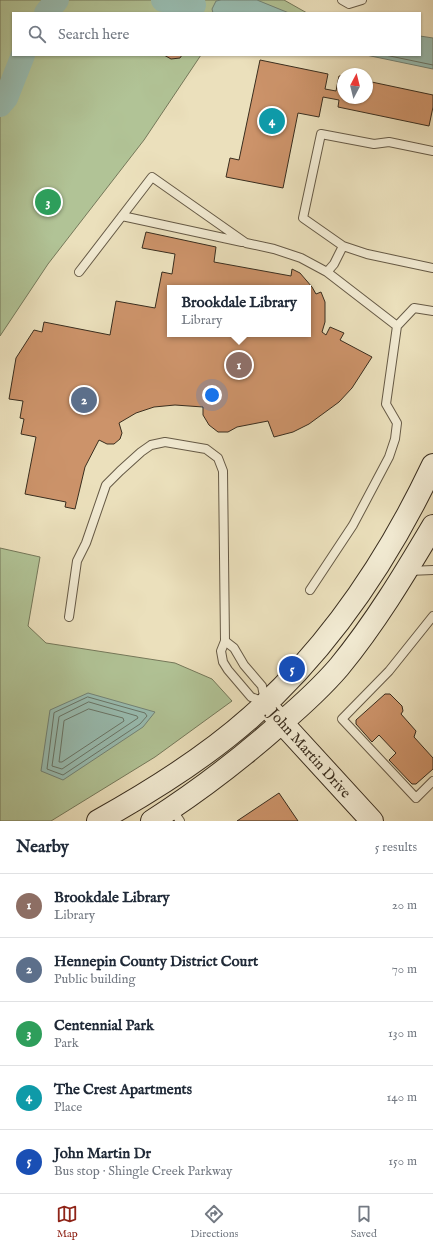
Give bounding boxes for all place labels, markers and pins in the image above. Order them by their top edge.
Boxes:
pin: 4 [259,106,285,136]
pin: 3 [35,187,61,217]
pin: 1 [226,350,252,380]
pin: 2 [71,385,97,415]
pin: 5 [279,654,305,684]

